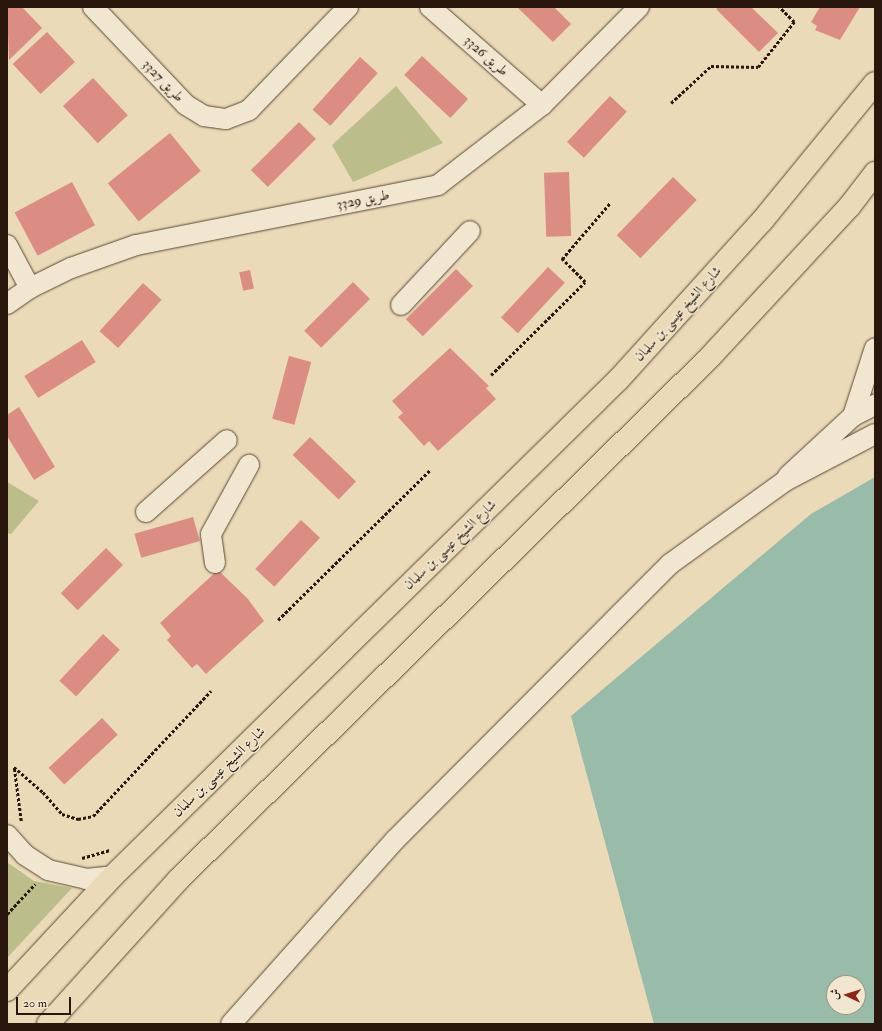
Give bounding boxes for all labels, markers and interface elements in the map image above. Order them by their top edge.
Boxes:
street label: طريق 3326 [460,32,512,80]
street label: طريق 3327 [139,56,187,106]
street label: طريق 3329 [335,187,391,213]
street label: شارع الشيخ عيسى بن سلمان [631,263,725,365]
street label: شارع الشيخ عيسى بن سلمان [400,496,500,594]
street label: شارع الشيخ عيسى بن سلمان [169,723,269,821]
north arrow [826,975,866,1015]
text: ش [828,988,841,1000]
scale bar [18,989,73,1015]
text: 20 m [23,996,47,1011]

